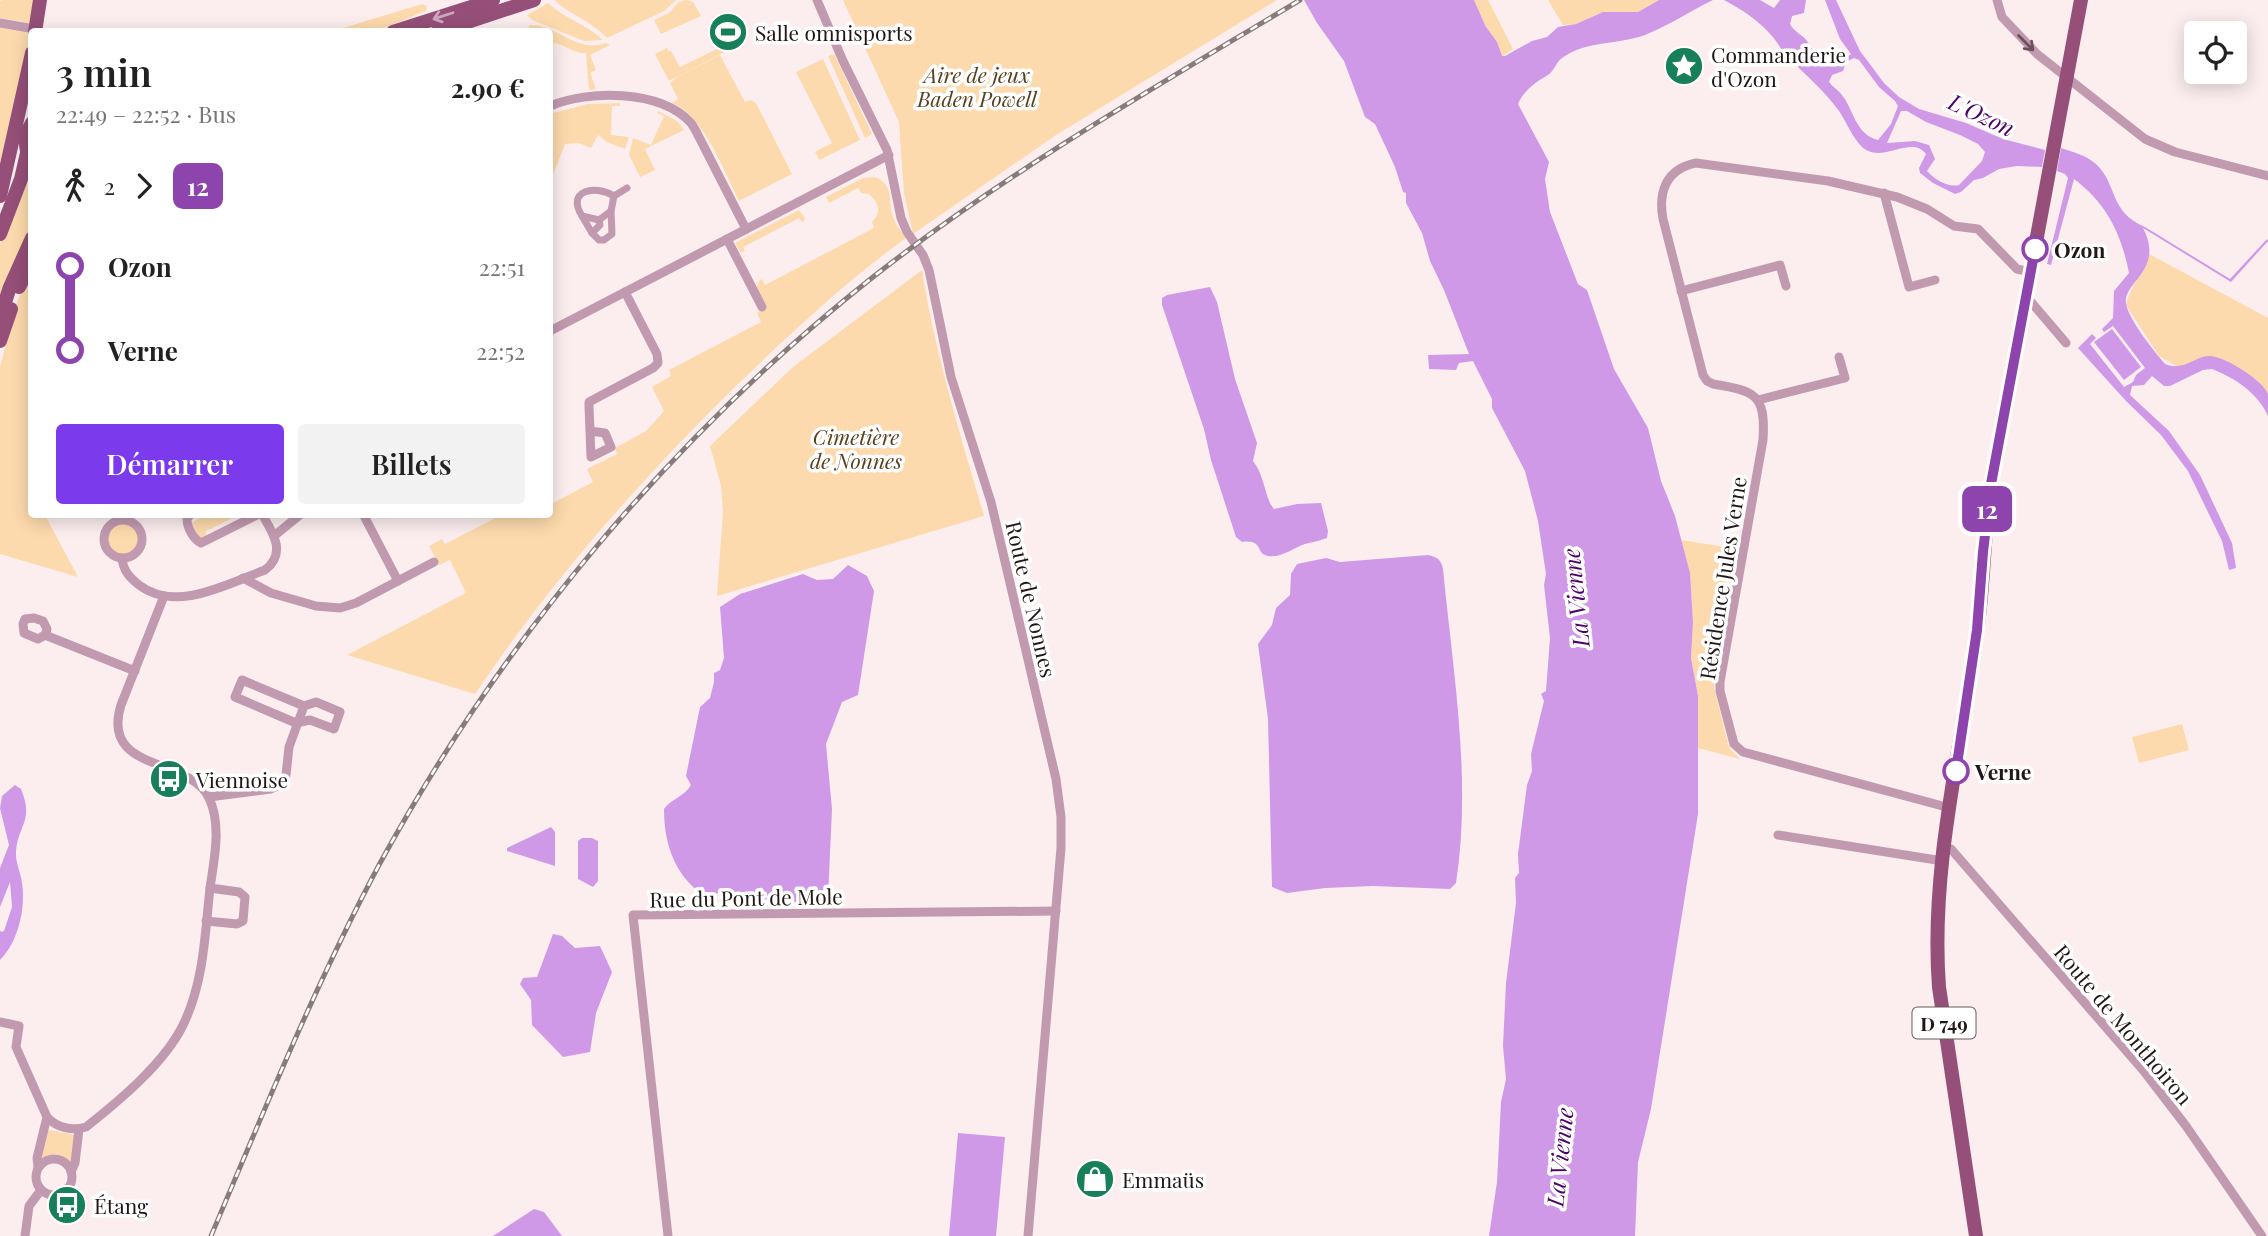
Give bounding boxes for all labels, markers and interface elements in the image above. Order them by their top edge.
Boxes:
one-way arrow [432,10,454,23]
sports icon: Salle omnisports [707,11,749,53]
place label: Salle omnisports [755,18,913,46]
map controls [2184,21,2247,84]
button: locate [2184,21,2247,84]
one-way arrow [2018,34,2035,51]
place label: Commanderie d'Ozon [1711,40,1846,92]
place icon: Commanderie d'Ozon [1663,45,1705,87]
text: 3 min [56,46,152,97]
park label: Aire de jeux Baden Powell [916,60,1038,112]
text: 2.90 € [451,70,525,105]
water label: L'Ozon [1943,85,2020,143]
text: 22:49 – 22:52 · Bus [56,98,236,129]
icon: walk [56,167,94,205]
icon: forward [125,167,163,205]
text: 2 [104,170,115,201]
text: 12 [187,170,209,202]
place label: Ozon [2054,235,2105,263]
marker: Ozon [2022,236,2048,262]
text: Ozon [108,249,172,284]
text: 22:51 [479,251,525,282]
text: Verne [108,333,178,368]
text: 22:52 [476,335,525,366]
park label: Cimetière de Nonnes [810,422,902,474]
button: Démarrer [56,424,284,504]
button: Billets [298,424,525,504]
street label: Résidence Jules Verne [1692,474,1752,682]
line badge: 12 [1955,486,2018,532]
text: 12 [1976,493,1998,525]
street label: Route de Nonnes [1000,518,1064,680]
water label: La Vienne [1554,547,1596,650]
place label: Verne [1974,757,2031,785]
bus stop icon: Viennoise [148,758,190,800]
marker: Verne [1943,758,1969,784]
place label: Viennoise [195,765,288,793]
street label: Rue du Pont de Mole [649,881,843,913]
street label: Route de Monthoiron [2049,938,2200,1110]
road number: D 749 [1912,1007,1976,1038]
water label: La Vienne [1538,1106,1580,1209]
shop icon: Emmaüs [1074,1158,1116,1200]
place label: Emmaüs [1122,1165,1204,1193]
bus stop icon: Étang [46,1184,88,1226]
place label: Étang [94,1191,148,1219]

